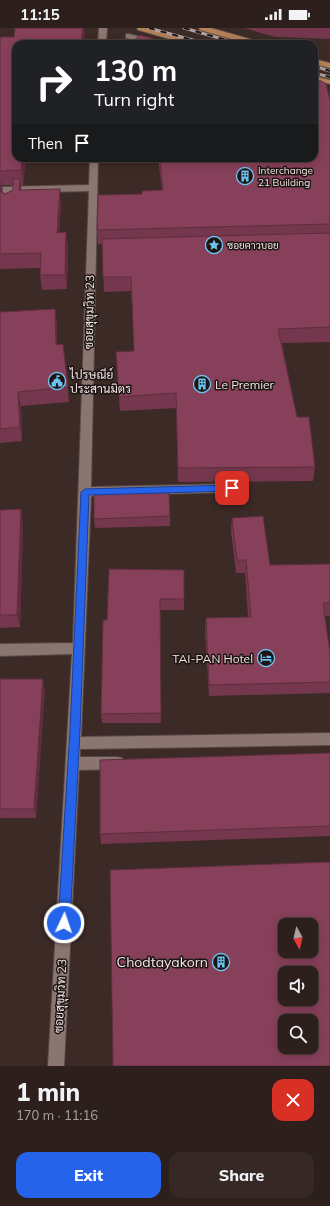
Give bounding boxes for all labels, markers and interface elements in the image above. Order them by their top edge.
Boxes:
text: 11:15 [20,5,60,24]
text: 130 m [94,53,177,88]
icon: right [28,56,80,108]
text: Turn right [94,88,174,111]
icon: arrive [71,132,93,154]
text: Then [28,134,63,153]
place label: Interchange 21 Building [258,164,313,189]
building icon: Interchange 21 Building [235,166,255,186]
place icon: ซอยคาวบอย [204,235,224,255]
place label: ซอยคาวบอย [227,239,279,252]
street label: ซอยสุขุมวิท 23 [81,275,99,349]
place label: ไปรษณีย์ ประสานมิตร [69,367,131,396]
public building icon: ไปรษณีย์ ประสานมิตร [47,371,67,391]
building icon: Le Premier [192,374,212,394]
place label: Le Premier [215,377,275,392]
pin [215,471,249,505]
icon: arrive [221,477,243,499]
hotel icon: TAI-PAN Hotel [256,648,276,668]
place label: TAI-PAN Hotel [172,651,253,666]
position arrow [43,902,85,944]
north arrow [278,918,318,958]
map controls [278,918,318,1054]
building icon: Chodtayakorn [211,952,231,972]
place label: Chodtayakorn [117,953,208,971]
street label: ซอยสุขุมวิท 23 [51,958,71,1034]
button: sound [278,966,318,1006]
button: search [278,1014,318,1054]
text: 1 min [16,1077,80,1107]
button: close [272,1079,314,1121]
text: 170 m · 11:16 [16,1107,98,1123]
button: Exit [16,1152,161,1198]
button: Share [169,1152,314,1198]

